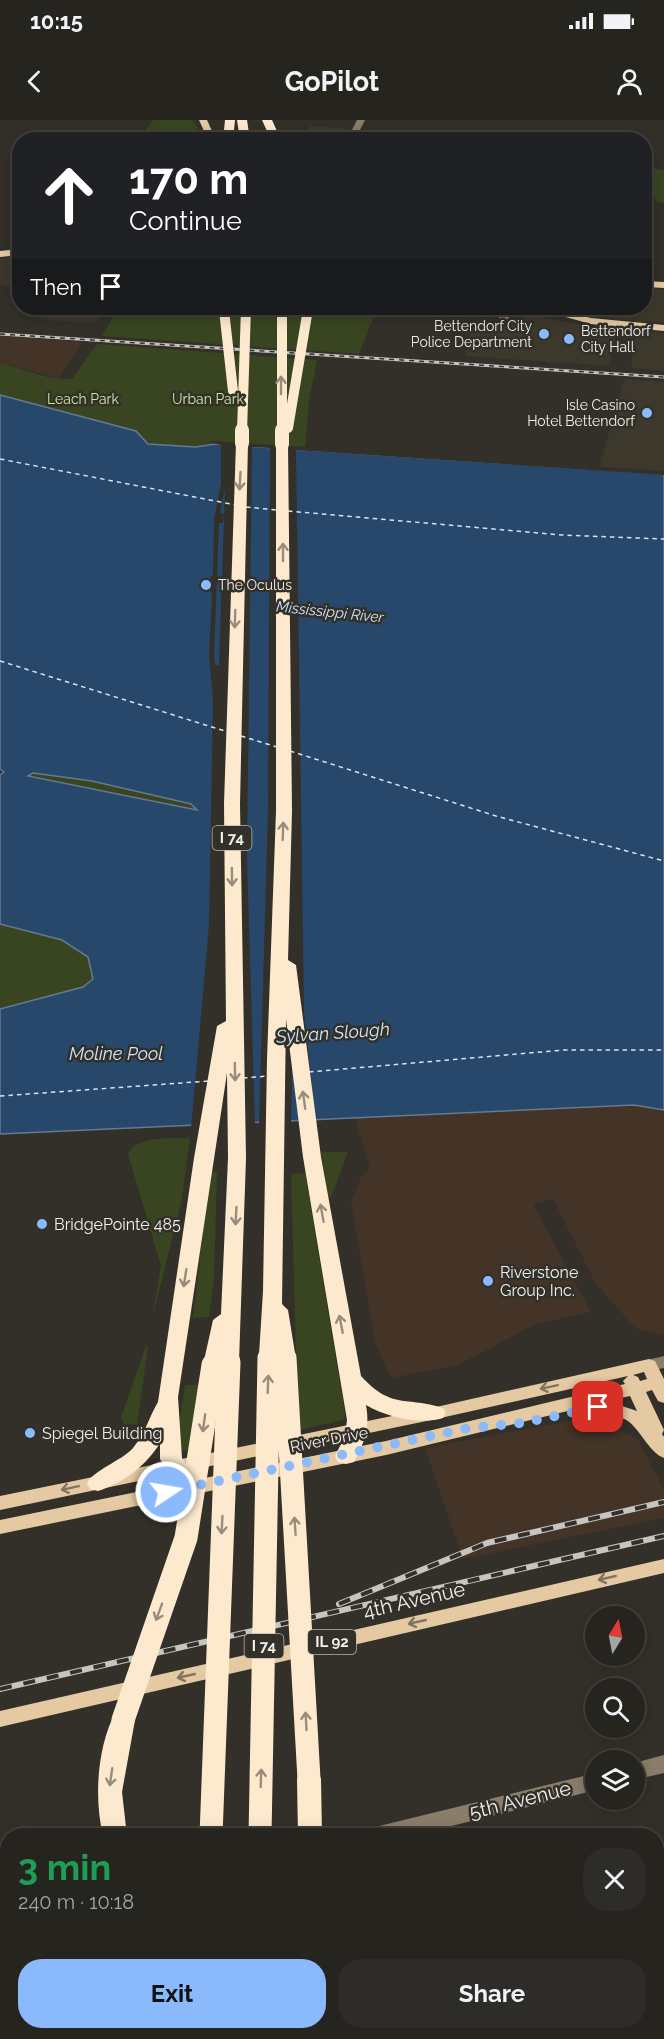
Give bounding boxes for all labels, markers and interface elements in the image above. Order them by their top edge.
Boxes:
text: 10:15 [30,8,83,34]
icon: back [18,65,51,98]
icon: person [613,65,646,98]
text: GoPilot [285,66,379,97]
text: 170 m [129,155,248,204]
icon: ahead [30,156,108,234]
text: Continue [129,205,242,236]
icon: arrive [94,270,127,303]
text: Then [30,274,82,300]
place label: Bettendorf City Police Department [411,318,532,350]
place label: Bettendorf City Hall [581,323,652,355]
marker: Bettendorf City Police Department [537,327,551,341]
marker: Bettendorf City Hall [562,332,576,346]
one-way arrow [275,376,287,396]
park label: Leach Park [47,391,120,407]
park label: Urban Park [172,391,245,407]
place label: Isle Casino Hotel Bettendorf [527,397,636,429]
marker: Isle Casino Hotel Bettendorf [640,406,654,420]
one-way arrow [234,470,246,490]
one-way arrow [277,542,289,562]
place label: The Oculus [218,577,292,593]
marker: The Oculus [199,578,213,592]
water label: Mississippi River [275,597,385,627]
one-way arrow [230,609,241,629]
one-way arrow [278,821,289,841]
road number: I 74 [212,826,252,850]
one-way arrow [226,867,238,887]
water label: Sylvan Slough [274,1018,391,1047]
water label: Moline Pool [69,1043,163,1064]
one-way arrow [229,1062,241,1082]
one-way arrow [298,1090,309,1110]
one-way arrow [316,1204,327,1224]
one-way arrow [231,1206,242,1226]
place label: BridgePointe 485 [54,1215,181,1234]
marker: BridgePointe 485 [35,1217,49,1231]
place label: Riverstone Group Inc. [500,1263,578,1300]
one-way arrow [179,1268,190,1288]
marker: Riverstone Group Inc. [481,1274,495,1288]
one-way arrow [335,1315,346,1334]
one-way arrow [263,1375,274,1395]
pin [572,1381,623,1432]
one-way arrow [540,1382,559,1393]
icon: arrive [581,1390,614,1423]
one-way arrow [199,1412,210,1432]
street label: River Drive [289,1423,370,1456]
place label: Spiegel Building [42,1424,162,1443]
marker: Spiegel Building [23,1426,37,1440]
position arrow [134,1460,198,1524]
one-way arrow [61,1483,80,1494]
one-way arrow [216,1515,227,1535]
one-way arrow [289,1517,300,1537]
one-way arrow [598,1573,617,1585]
street label: 4th Avenue [361,1577,468,1623]
one-way arrow [153,1602,164,1620]
north arrow [585,1606,645,1666]
map controls [585,1606,645,1810]
one-way arrow [408,1617,427,1629]
road number: IL 92 [308,1630,356,1654]
road number: I 74 [244,1634,284,1658]
one-way arrow [177,1670,196,1682]
button: search [585,1678,645,1738]
one-way arrow [300,1711,311,1731]
button: layers [585,1750,645,1810]
one-way arrow [106,1767,117,1787]
one-way arrow [256,1768,267,1788]
street label: 5th Avenue [467,1776,574,1824]
text: 3 min [18,1846,111,1888]
button: close [583,1848,646,1911]
text: 240 m · 10:18 [18,1890,134,1914]
button: Exit [18,1959,326,2028]
button: Share [338,1959,646,2028]

